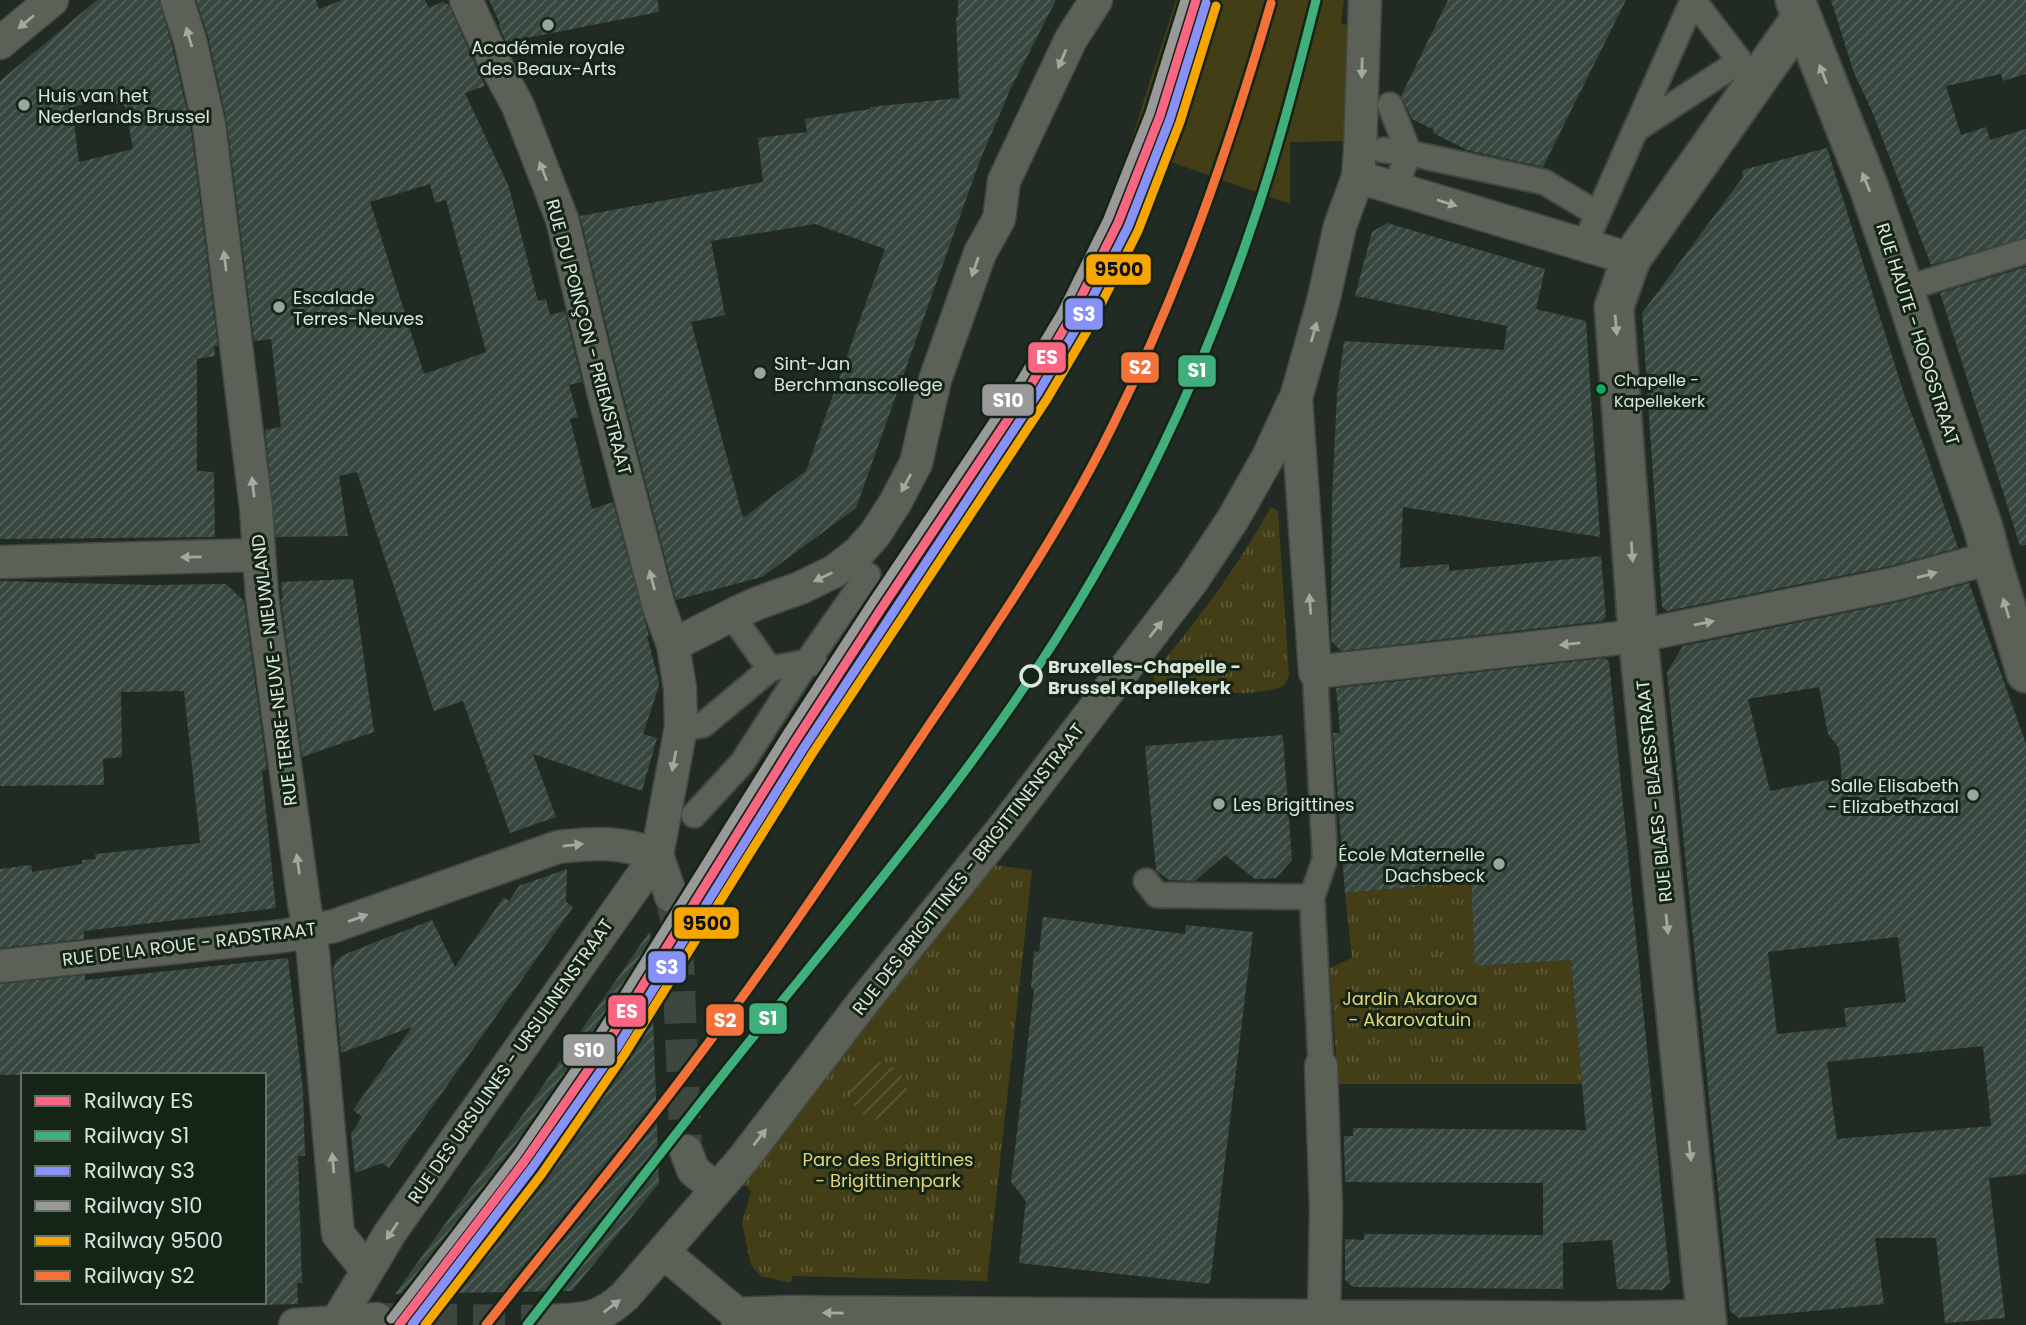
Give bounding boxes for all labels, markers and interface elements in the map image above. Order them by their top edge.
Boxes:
one-way arrow [18,14,35,29]
marker: Académie royale des Beaux-Arts [540,17,556,33]
one-way arrow [183,26,193,47]
place label: Académie royale des Beaux-Arts [471,35,625,81]
one-way arrow [1056,49,1068,69]
one-way arrow [1356,57,1368,79]
one-way arrow [1817,63,1828,84]
place label: Huis van het Nederlands Brussel [38,83,210,129]
marker: Huis van het Nederlands Brussel [16,97,32,113]
one-way arrow [537,160,548,181]
one-way arrow [1861,171,1872,192]
street label: RUE DU POINÇON - PRIEMSTRAAT [540,196,638,478]
one-way arrow [1437,198,1458,209]
street label: RUE HAUTE - HOOGSTRAAT [1870,220,1966,449]
one-way arrow [220,250,231,272]
line badge: 9500 [1085,253,1152,286]
one-way arrow [969,256,980,277]
text: 9500 [1095,256,1143,283]
place label: Escalade Terres-Neuves [293,285,424,331]
line badge: S3 [1064,297,1104,331]
marker: Escalade Terres-Neuves [271,299,287,315]
text: S3 [1072,301,1096,328]
one-way arrow [1611,314,1622,336]
one-way arrow [1309,321,1320,343]
line badge: ES [1027,341,1067,374]
text: ES [1036,344,1058,371]
place label: Sint-Jan Berchmanscollege [774,351,943,397]
line badge: S2 [1120,351,1160,384]
text: S2 [1129,354,1151,381]
line badge: S1 [1177,354,1217,388]
text: S1 [1188,357,1206,384]
marker: Sint-Jan Berchmanscollege [752,365,768,381]
place label: Chapelle - Kapellekerk [1614,369,1706,413]
marker: Chapelle - Kapellekerk [1594,382,1608,396]
line badge: S10 [981,383,1035,417]
text: S10 [992,387,1024,414]
one-way arrow [900,473,912,493]
one-way arrow [247,475,258,497]
street label: RUE TERRE-NEUVE - NIEUWLAND [245,533,303,807]
one-way arrow [1627,541,1638,563]
one-way arrow [179,551,201,562]
one-way arrow [646,569,657,591]
one-way arrow [1916,569,1938,580]
one-way arrow [813,571,833,582]
one-way arrow [1304,593,1315,615]
one-way arrow [2000,597,2010,618]
one-way arrow [1693,617,1715,628]
one-way arrow [1148,620,1163,638]
one-way arrow [1558,638,1580,649]
place label: Bruxelles-Chapelle - Brussel Kapellekerk [1048,654,1241,700]
marker: Bruxelles-Chapelle - Brussel Kapellekerk [1020,665,1042,687]
street label: RUE BLAES - BLAESSTRAAT [1630,678,1678,903]
street label: RUE DES BRIGITTINES - BRIGITTINENSTRAAT [846,718,1090,1020]
one-way arrow [669,750,680,772]
place label: Salle Elisabeth - Elizabethzaal [1827,773,1959,819]
marker: Salle Elisabeth - Elizabethzaal [1965,787,1981,803]
place label: Les Brigittines [1233,792,1355,817]
marker: Les Brigittines [1211,796,1227,812]
one-way arrow [563,839,585,850]
place label: École Maternelle Dachsbeck [1338,842,1486,888]
one-way arrow [293,852,304,874]
marker: École Maternelle Dachsbeck [1491,856,1507,872]
line badge: 9500 [673,906,740,940]
text: 9500 [683,910,731,937]
one-way arrow [348,912,369,923]
street label: RUE DES URSULINES - URSULINENSTRAAT [402,913,619,1208]
one-way arrow [1662,914,1673,936]
street label: RUE DE LA ROUE - RADSTRAAT [61,916,318,972]
line badge: S3 [647,950,687,984]
text: S3 [655,954,679,981]
park label: Jardin Akarova - Akarovatuin [1342,986,1478,1032]
line badge: ES [607,994,647,1028]
text: ES [616,998,638,1025]
line badge: S1 [748,1002,788,1035]
line badge: S2 [705,1003,745,1037]
text: S1 [759,1005,777,1032]
text: S2 [714,1007,736,1034]
line badge: S10 [562,1033,616,1067]
text: S10 [573,1037,605,1064]
legend [21,1073,266,1304]
text: Railway ES [84,1086,193,1115]
text: Railway S1 [84,1121,189,1150]
one-way arrow [753,1128,768,1146]
one-way arrow [1684,1140,1695,1162]
park label: Parc des Brigittines - Brigittinenpark [803,1147,973,1193]
one-way arrow [327,1152,338,1174]
text: Railway S3 [84,1156,195,1185]
text: Railway S10 [84,1191,202,1220]
one-way arrow [385,1222,399,1240]
text: Railway 9500 [84,1226,223,1255]
text: Railway S2 [84,1261,195,1290]
one-way arrow [603,1299,621,1314]
one-way arrow [821,1307,843,1319]

